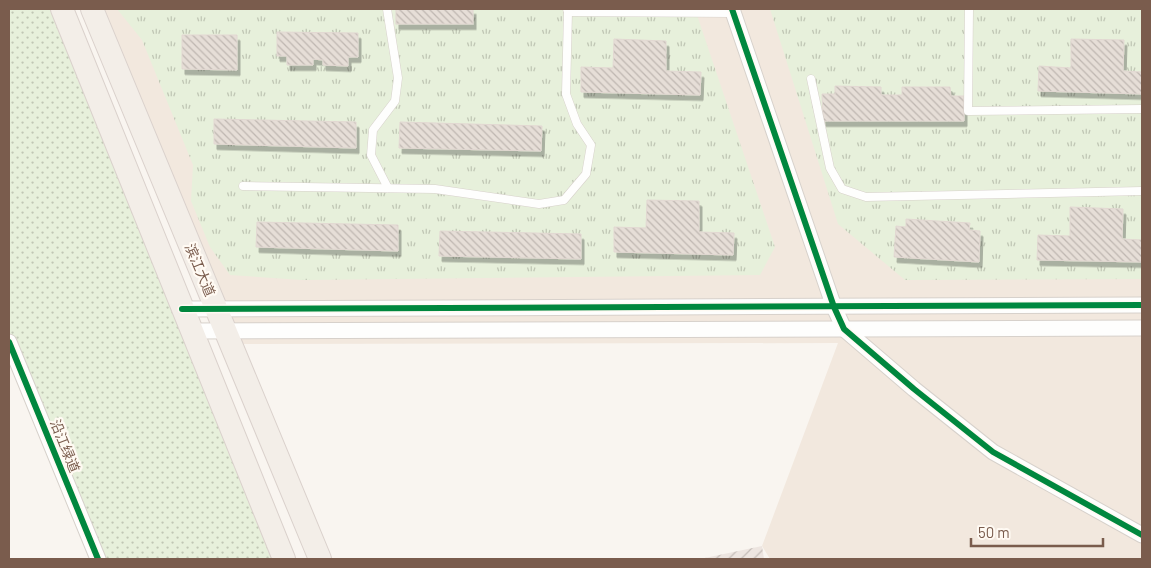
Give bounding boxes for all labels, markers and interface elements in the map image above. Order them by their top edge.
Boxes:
street label: 滨江大道 [182,241,219,299]
street label: 沿江绿道 [47,417,84,475]
scale bar [971,516,1104,548]
text: 50 m [978,523,1010,541]

